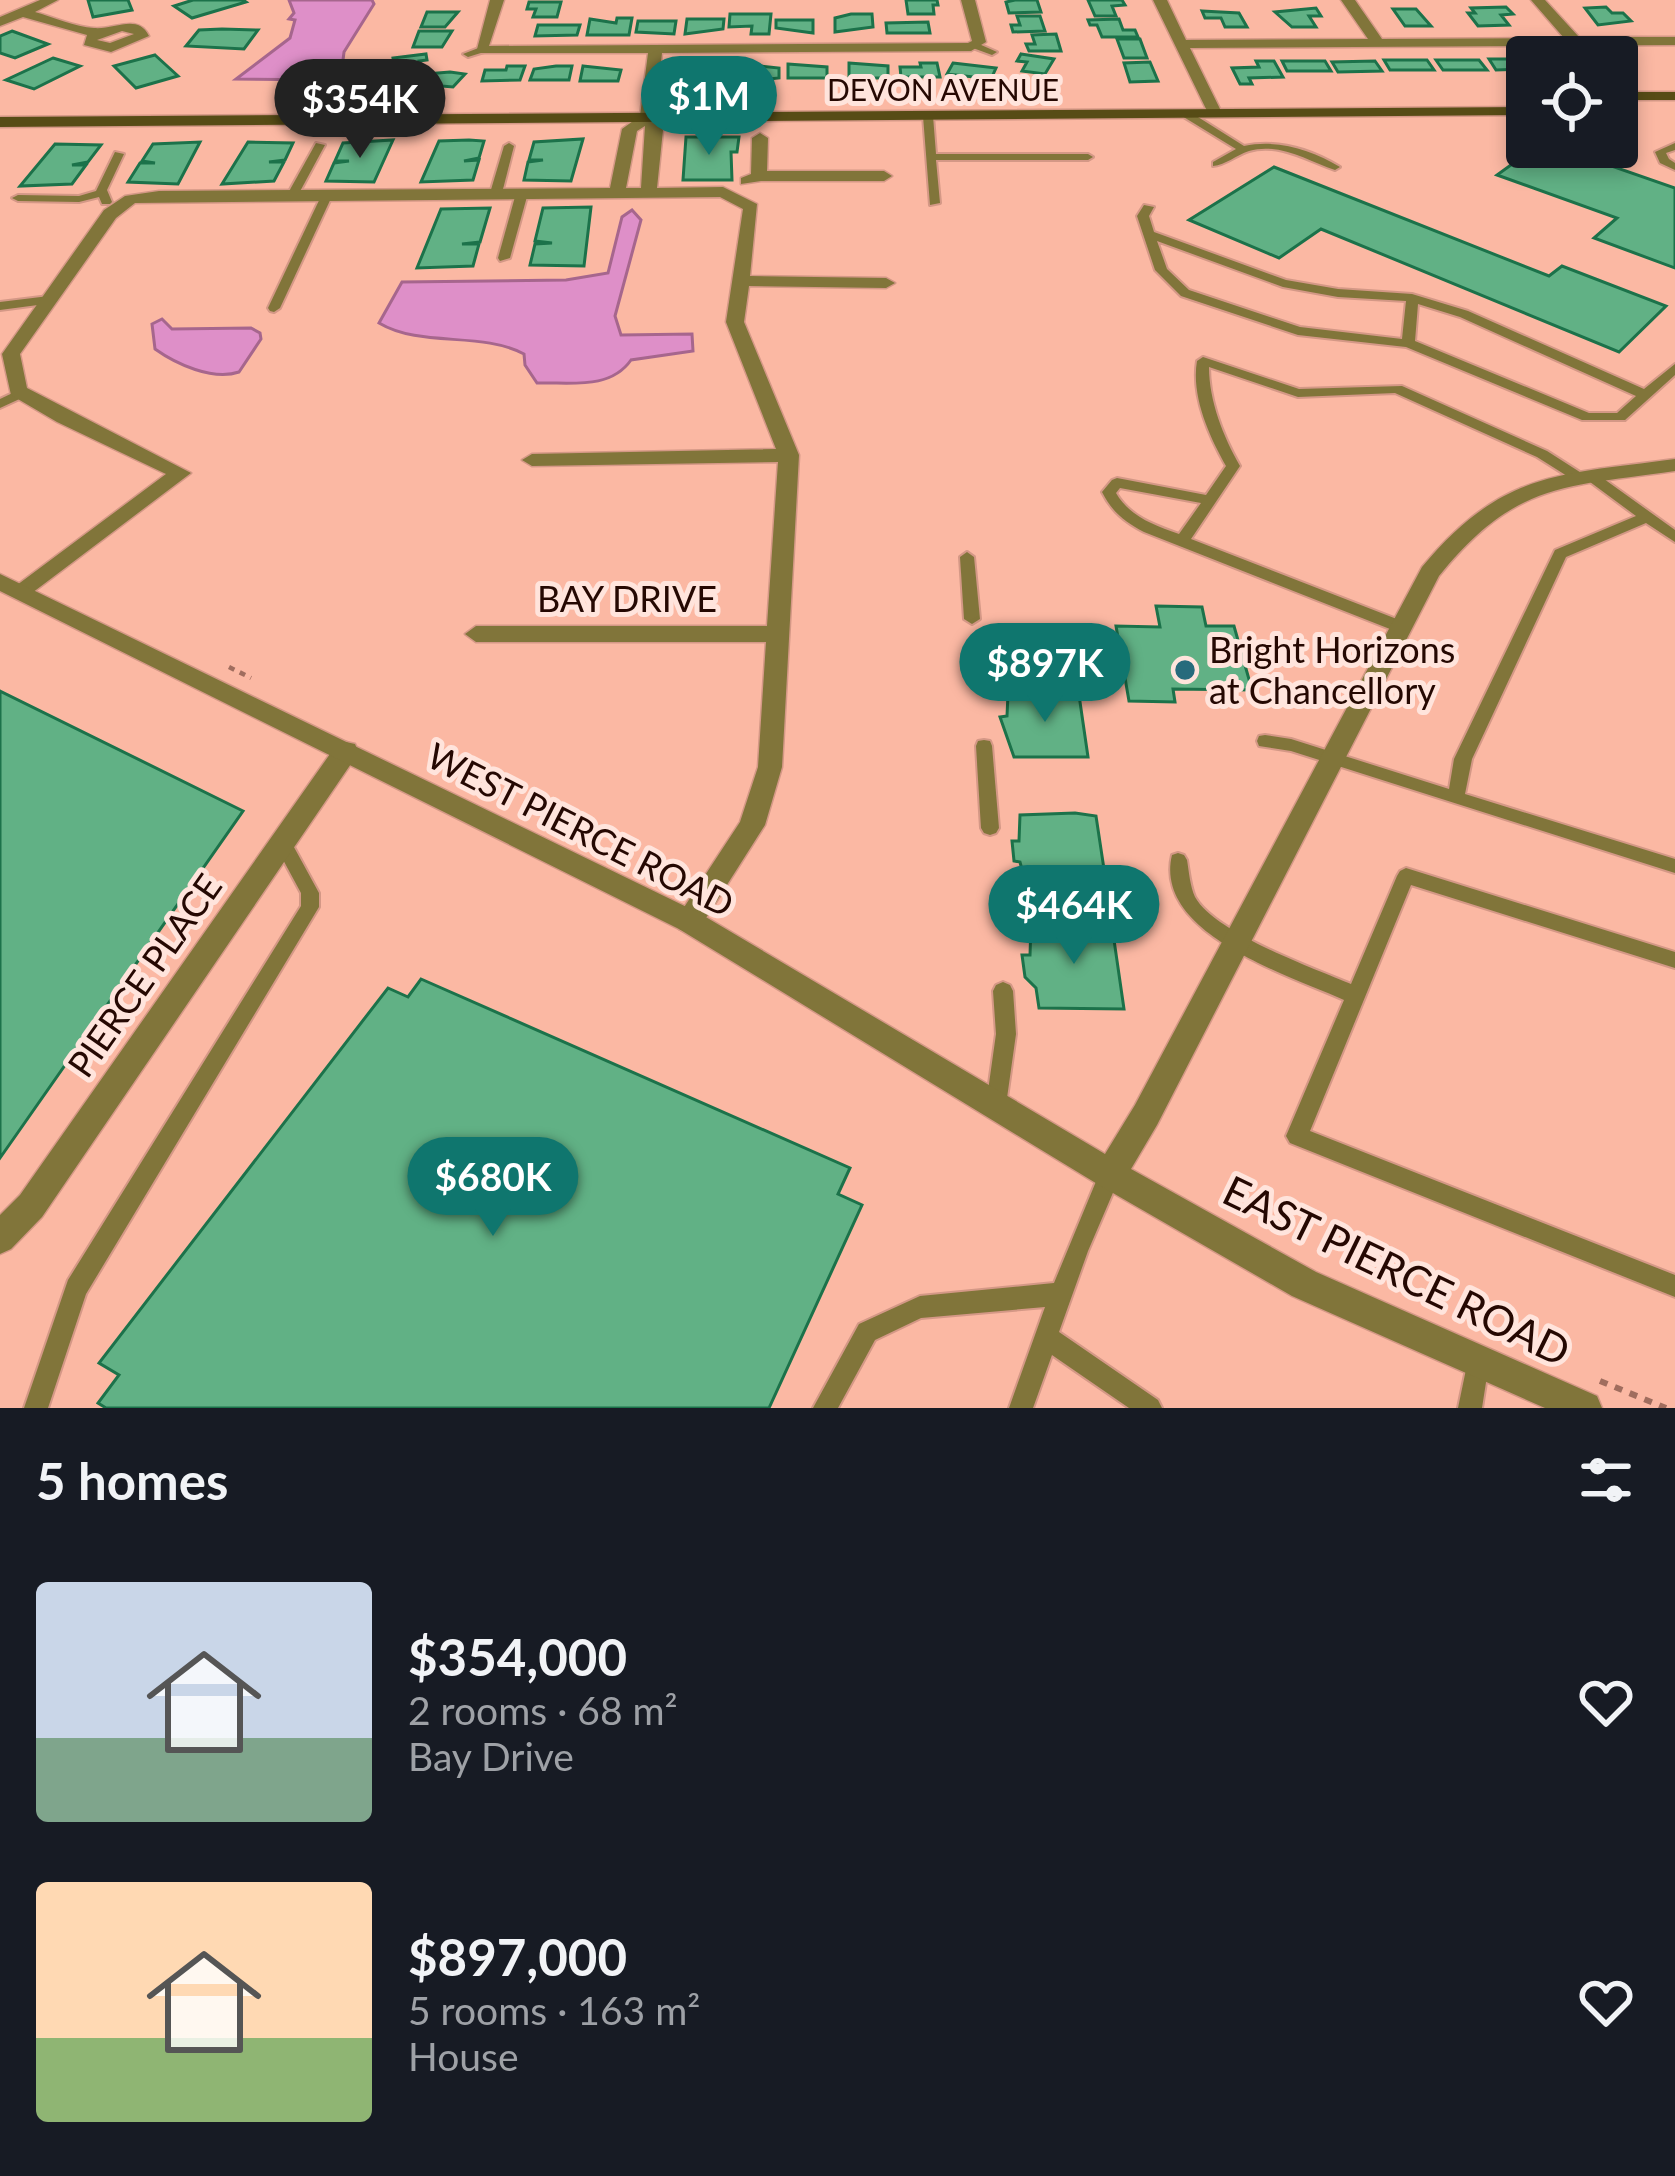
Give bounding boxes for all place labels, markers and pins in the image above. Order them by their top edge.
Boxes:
pin: $1M [651,56,767,158]
pin: $354K [276,59,444,161]
pin: $897K [961,623,1129,725]
place label: Bright Horizons at Chancellory [1209,627,1455,712]
marker: Bright Horizons at Chancellory [1172,657,1198,683]
pin: $464K [990,865,1158,967]
pin: $680K [409,1137,577,1239]

